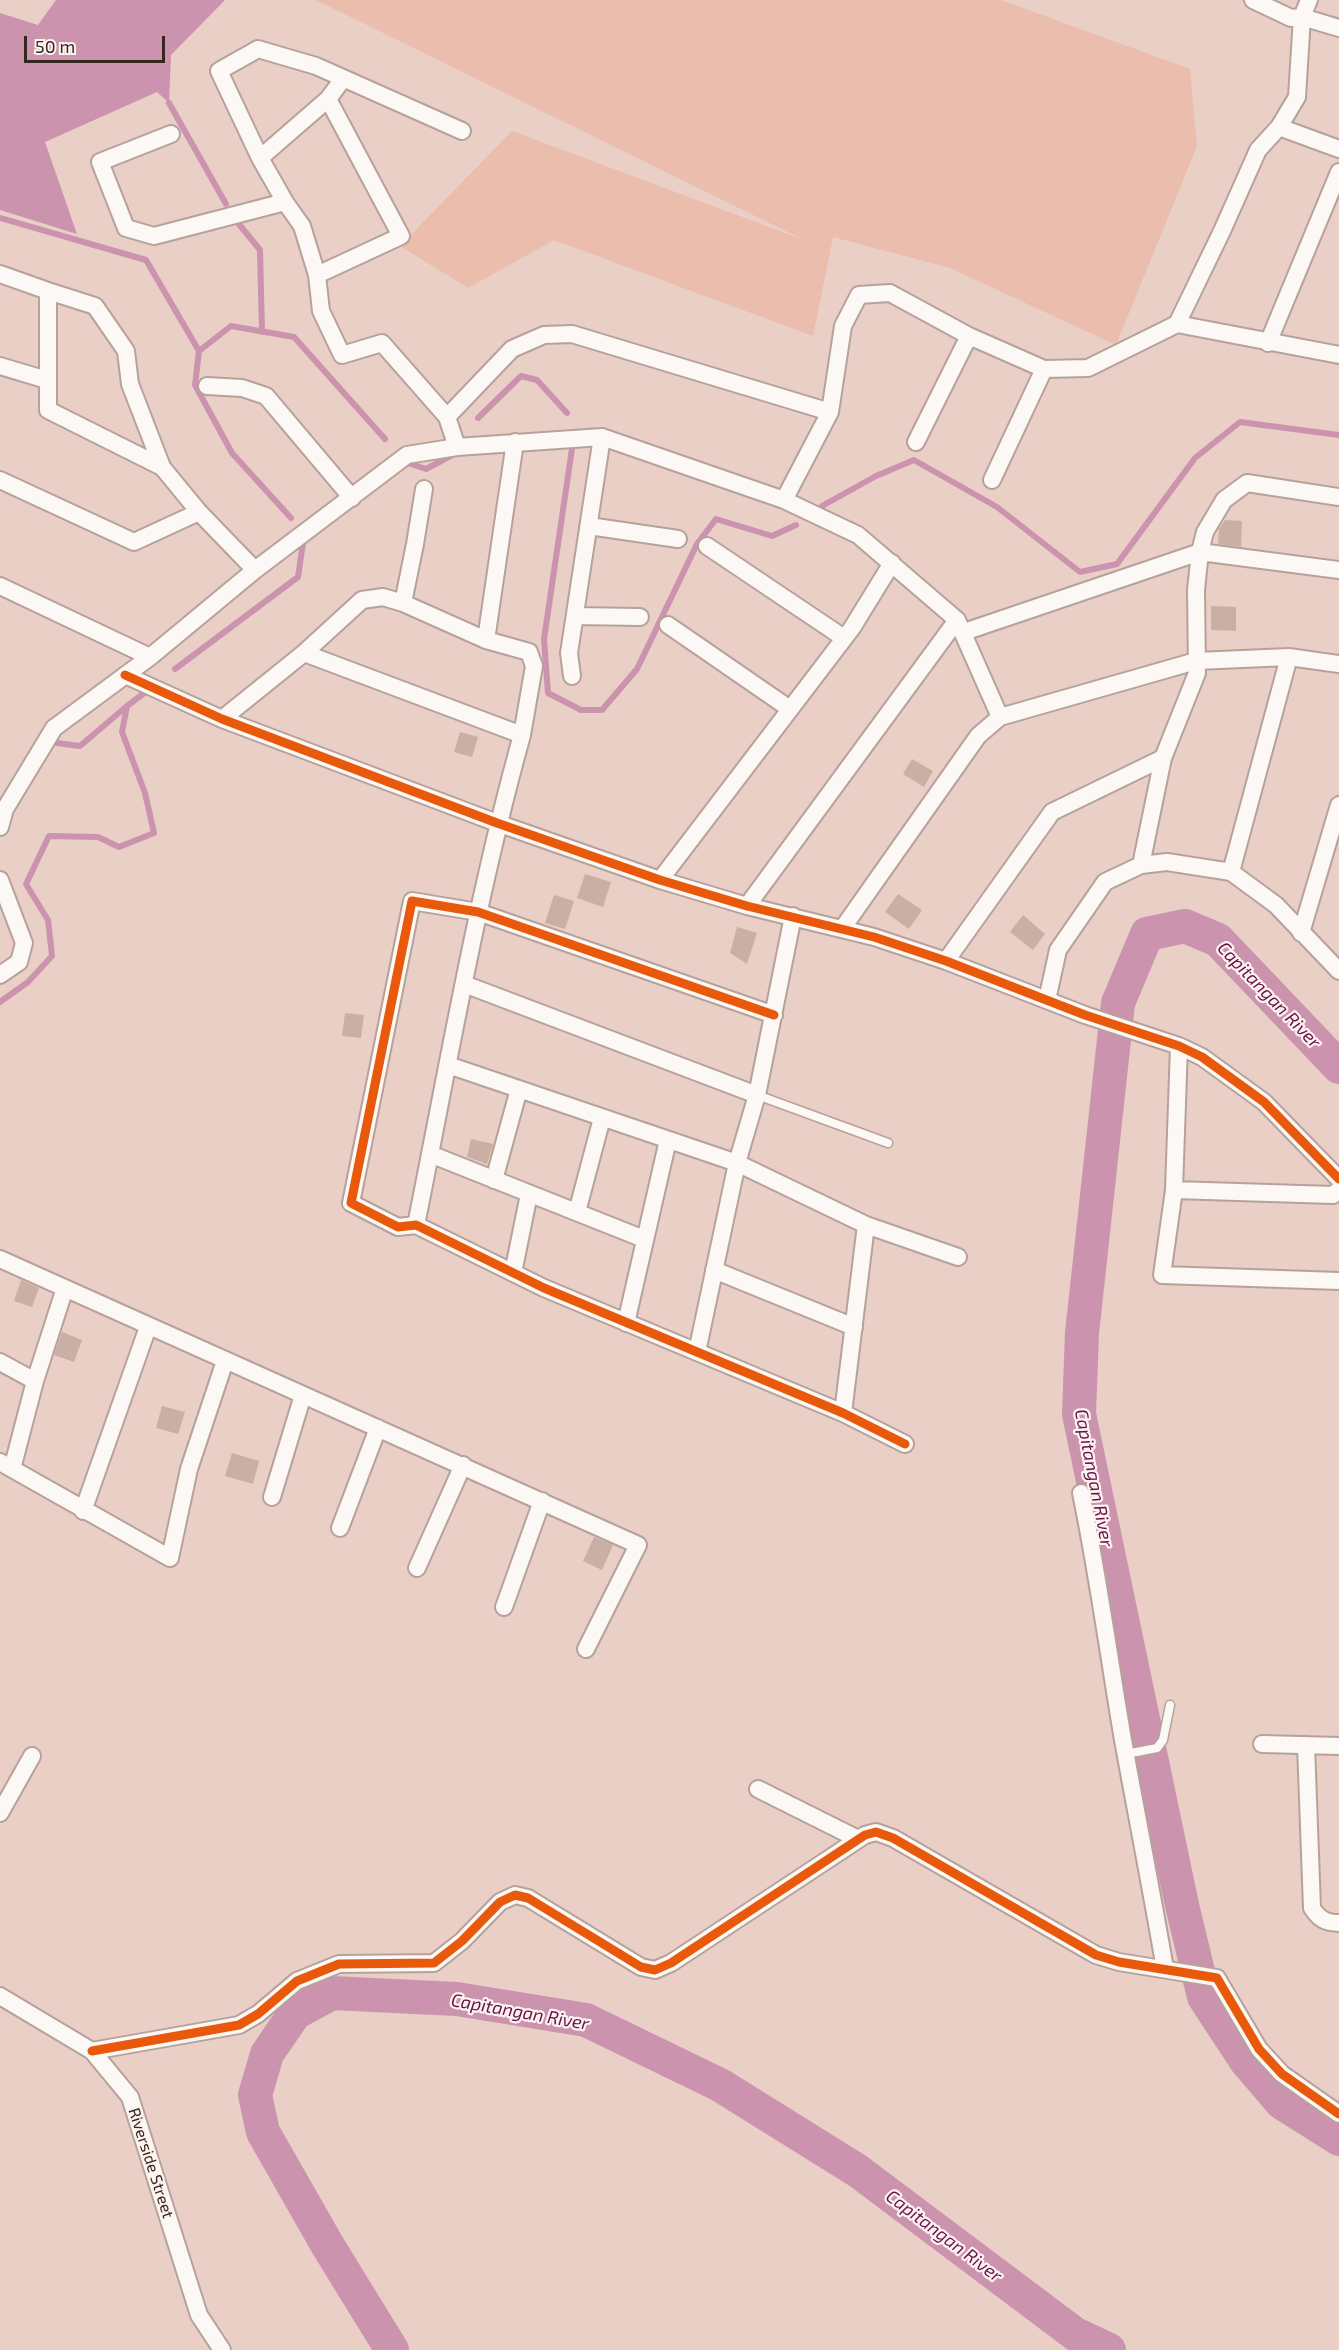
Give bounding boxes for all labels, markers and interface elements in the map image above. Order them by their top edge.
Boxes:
scale bar [27,24,168,62]
text: 50 m [35,35,75,57]
water label: Capitangan River [1213,937,1325,1053]
water label: Capitangan River [1070,1407,1118,1549]
water label: Capitangan River [449,1989,591,2035]
street label: Riverside Street [124,2105,178,2221]
water label: Capitangan River [882,2185,1006,2287]

